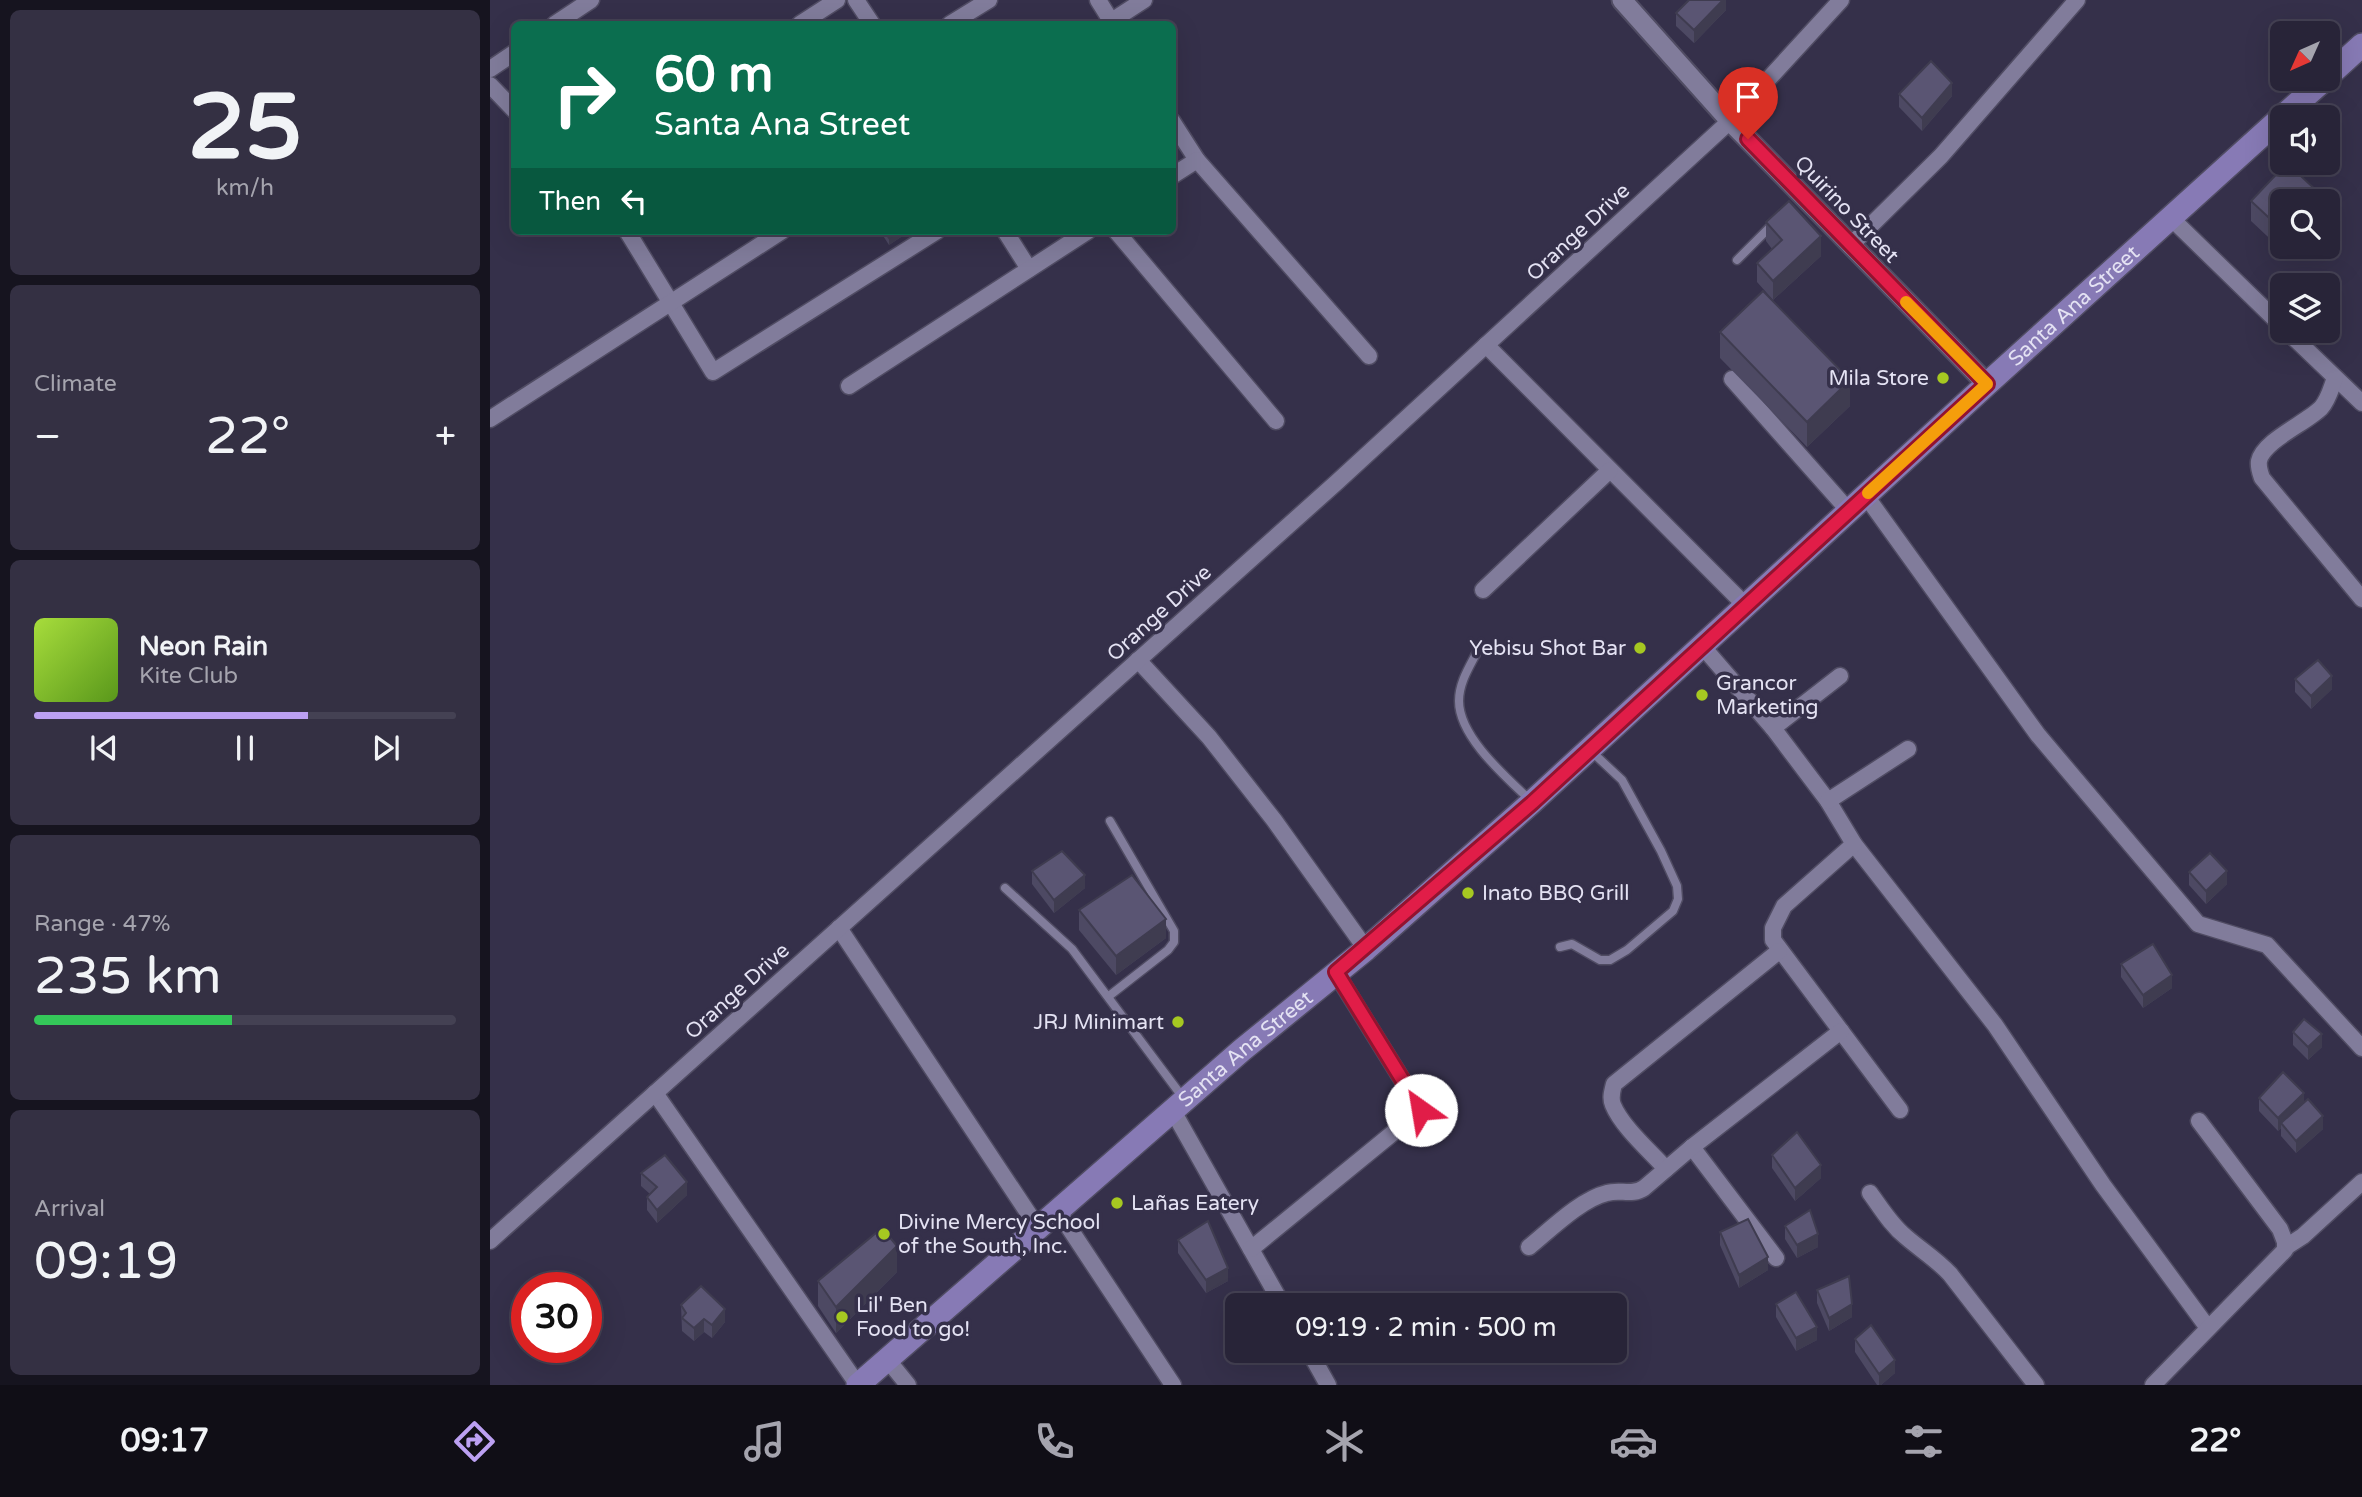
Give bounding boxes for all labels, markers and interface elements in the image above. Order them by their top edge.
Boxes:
north arrow [2270,21,2340,91]
map controls [2270,21,2340,343]
text: 60 m [654,46,773,105]
icon: right [539,49,630,140]
pin [1718,67,1778,139]
text: 25 [188,73,302,183]
icon: arrive [1729,78,1767,116]
button: sound [2270,105,2340,175]
text: Santa Ana Street [654,106,910,144]
street label: Quirino Street [1789,151,1904,268]
text: km/h [216,174,274,202]
street label: Orange Drive [1522,178,1635,286]
icon: left [615,182,653,220]
text: Then [539,186,601,217]
button: search [2270,189,2340,259]
street label: Santa Ana Street [2003,240,2145,372]
button: layers [2270,273,2340,343]
place label: Mila Store [1828,366,1929,391]
text: Climate [34,370,117,398]
marker: Mila Store [1935,370,1951,386]
text: 22° [205,405,290,468]
text: − [34,414,61,460]
text: + [435,414,456,460]
street label: Orange Drive [1102,560,1217,667]
text: Neon Rain [139,631,268,662]
place label: Yebisu Shot Bar [1469,636,1626,661]
marker: Yebisu Shot Bar [1632,640,1648,656]
text: Kite Club [139,662,238,690]
place label: Grancor Marketing [1716,671,1819,720]
marker: Grancor Marketing [1694,687,1710,703]
icon: previous [85,729,123,767]
icon: pause [226,729,264,767]
icon: next [367,729,405,767]
place label: Inato BBQ Grill [1482,881,1629,906]
marker: Inato BBQ Grill [1460,885,1476,901]
text: Range · 47% [34,910,170,938]
street label: Orange Drive [680,938,795,1045]
text: 235 km [34,945,222,1008]
street label: Santa Ana Street [1173,985,1318,1113]
place label: JRJ Minimart [1034,1010,1164,1035]
marker: JRJ Minimart [1170,1014,1186,1030]
position arrow [1384,1073,1458,1147]
place label: Lañas Eatery [1131,1191,1259,1216]
text: Arrival [34,1195,105,1223]
marker: Lañas Eatery [1109,1195,1125,1211]
place label: Divine Mercy School of the South, Inc. [898,1210,1101,1259]
marker: Divine Mercy School of the South, Inc. [876,1226,892,1242]
text: 09:19 [34,1230,178,1293]
speed limit sign: 30 [511,1272,602,1363]
place label: Lil' Ben Food to go! [856,1293,970,1342]
marker: Lil' Ben Food to go! [834,1309,850,1325]
text: 09:19 · 2 min · 500 m [1295,1312,1557,1343]
icon: directions [450,1417,499,1466]
icon: music [740,1417,789,1466]
icon: phone [1030,1417,1079,1466]
icon: climate [1320,1417,1369,1466]
icon: car [1609,1417,1658,1466]
icon: filters [1899,1417,1948,1466]
text: 09:17 [120,1422,209,1460]
text: 22° [2189,1422,2241,1460]

